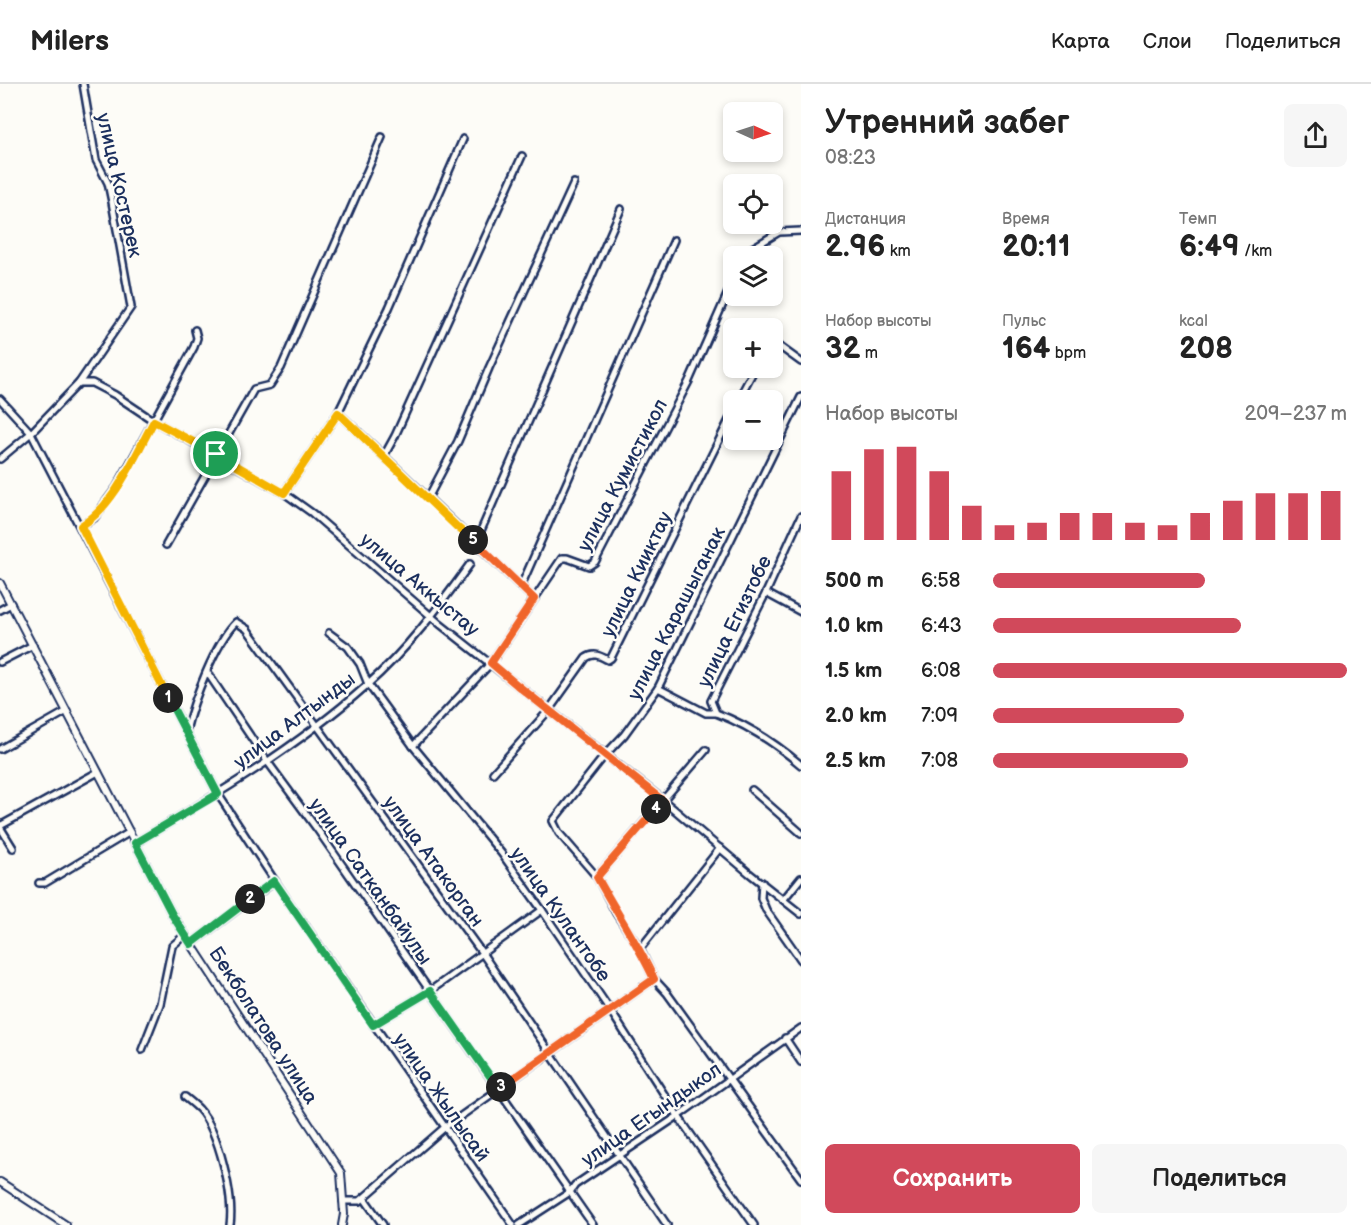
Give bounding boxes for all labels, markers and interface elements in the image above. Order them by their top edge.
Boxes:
text: Milers [30,25,109,58]
text: Карта [1051,29,1110,54]
text: Слои [1143,29,1192,54]
text: Поделиться [1225,29,1341,54]
north arrow [723,102,783,162]
map controls [723,102,783,450]
text: Утренний забег [825,103,1070,143]
button: share [1284,104,1347,167]
street label: улица Костерек [91,111,147,260]
text: 08:23 [825,146,876,170]
button: locate [723,174,783,234]
text: Дистанция [825,210,906,229]
text: Время [1002,210,1050,229]
text: Темп [1179,210,1217,229]
text: 2.96 [825,229,885,265]
text: 20:11 [1002,229,1071,265]
text: 6:49 [1179,229,1240,265]
text: km [885,242,911,261]
text: /km [1240,242,1272,261]
button: layers [723,246,783,306]
text: Набор высоты [825,312,932,331]
text: Пульс [1002,312,1046,331]
text: kcal [1179,312,1208,331]
button: + [723,318,783,378]
text: 32 [825,331,861,367]
text: 164 [1002,331,1050,367]
text: 208 [1179,331,1233,367]
text: m [861,344,878,363]
text: bpm [1050,344,1086,363]
button: − [723,390,783,450]
street label: улица Кумистикол [573,395,673,556]
text: Набор высоты [825,402,958,426]
text: 209–237 m [1244,402,1347,426]
pin [190,428,241,479]
icon: arrive [199,437,232,470]
street label: улица Кииктау [596,508,678,641]
street label: улица Карашыганак [623,522,731,704]
pin: 5 [458,525,488,555]
street label: улица Аккыстау [355,528,484,642]
text: 5 [468,530,478,549]
street label: улица Егизтобе [693,552,777,691]
text: 500 m [825,569,884,593]
text: 6:58 [921,569,960,593]
text: 1.0 km [825,614,883,638]
text: 6:43 [921,614,962,638]
text: 1.5 km [825,659,882,683]
text: 6:08 [921,659,961,683]
street label: улица Алтынды [229,667,360,774]
pin: 1 [153,683,183,713]
text: 1 [165,688,171,707]
text: 2.0 km [825,704,887,728]
text: 7:09 [921,704,958,728]
text: 2.5 km [825,749,886,773]
text: 7:08 [921,749,958,773]
street label: улица Атакорган [378,791,489,932]
street label: улица Сатканбайулы [304,794,437,970]
pin: 4 [641,794,671,824]
text: 4 [651,799,661,818]
street label: улица Кулантобе [505,843,616,987]
pin: 2 [235,884,265,914]
text: 2 [245,889,255,908]
street label: Бекболатова улица [203,943,323,1109]
street label: улица Жылысай [388,1029,494,1166]
street label: улица Егындыкол [577,1057,726,1172]
pin: 3 [486,1072,516,1102]
text: 3 [496,1077,506,1096]
button: Сохранить [825,1144,1080,1213]
button: Поделиться [1092,1144,1347,1213]

